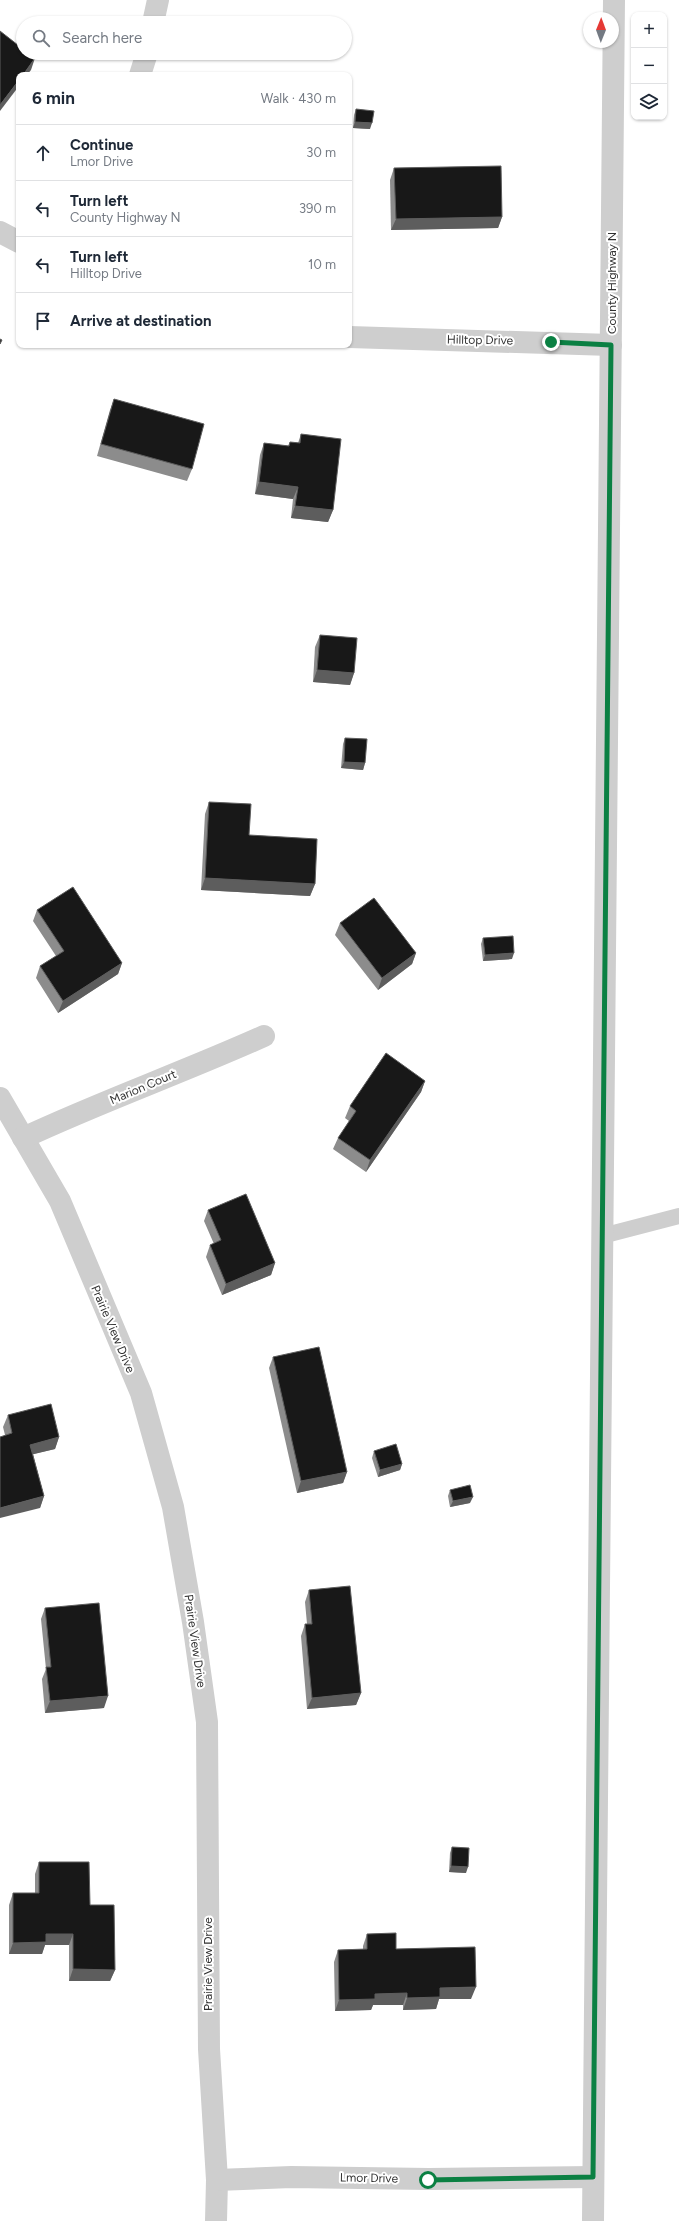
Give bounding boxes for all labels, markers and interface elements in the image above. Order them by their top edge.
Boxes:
north arrow [583,12,619,48]
map controls [631,12,667,120]
button: + [631,12,667,48]
search box [16,16,352,60]
icon: search [30,27,52,49]
text: Search here [62,29,142,47]
button: − [631,48,667,84]
button: layers [631,84,667,120]
text: 6 min [32,88,75,108]
text: Walk · 430 m [261,91,336,106]
text: Continue [70,136,133,154]
icon: ahead [32,142,54,164]
text: 30 m [306,145,336,160]
text: Lmor Drive [70,154,133,169]
text: Turn left [70,192,128,210]
icon: left [32,198,54,220]
text: 390 m [299,201,336,216]
text: County Highway N [70,210,181,225]
street label: County Highway N [605,232,619,334]
text: Turn left [70,248,128,266]
icon: left [32,254,54,276]
text: 10 m [308,257,336,272]
text: Hilltop Drive [70,266,142,281]
icon: arrive [32,310,54,332]
text: Arrive at destination [70,312,211,330]
street label: Hilltop Drive [447,332,514,348]
route end [542,333,560,351]
street label: Marion Court [108,1067,179,1107]
street label: Prairie View Drive [88,1283,138,1375]
street label: Prairie View Drive [182,1594,209,1689]
street label: Prairie View Drive [201,1917,215,2011]
street label: Lmor Drive [340,2170,399,2186]
route start [419,2171,437,2189]

